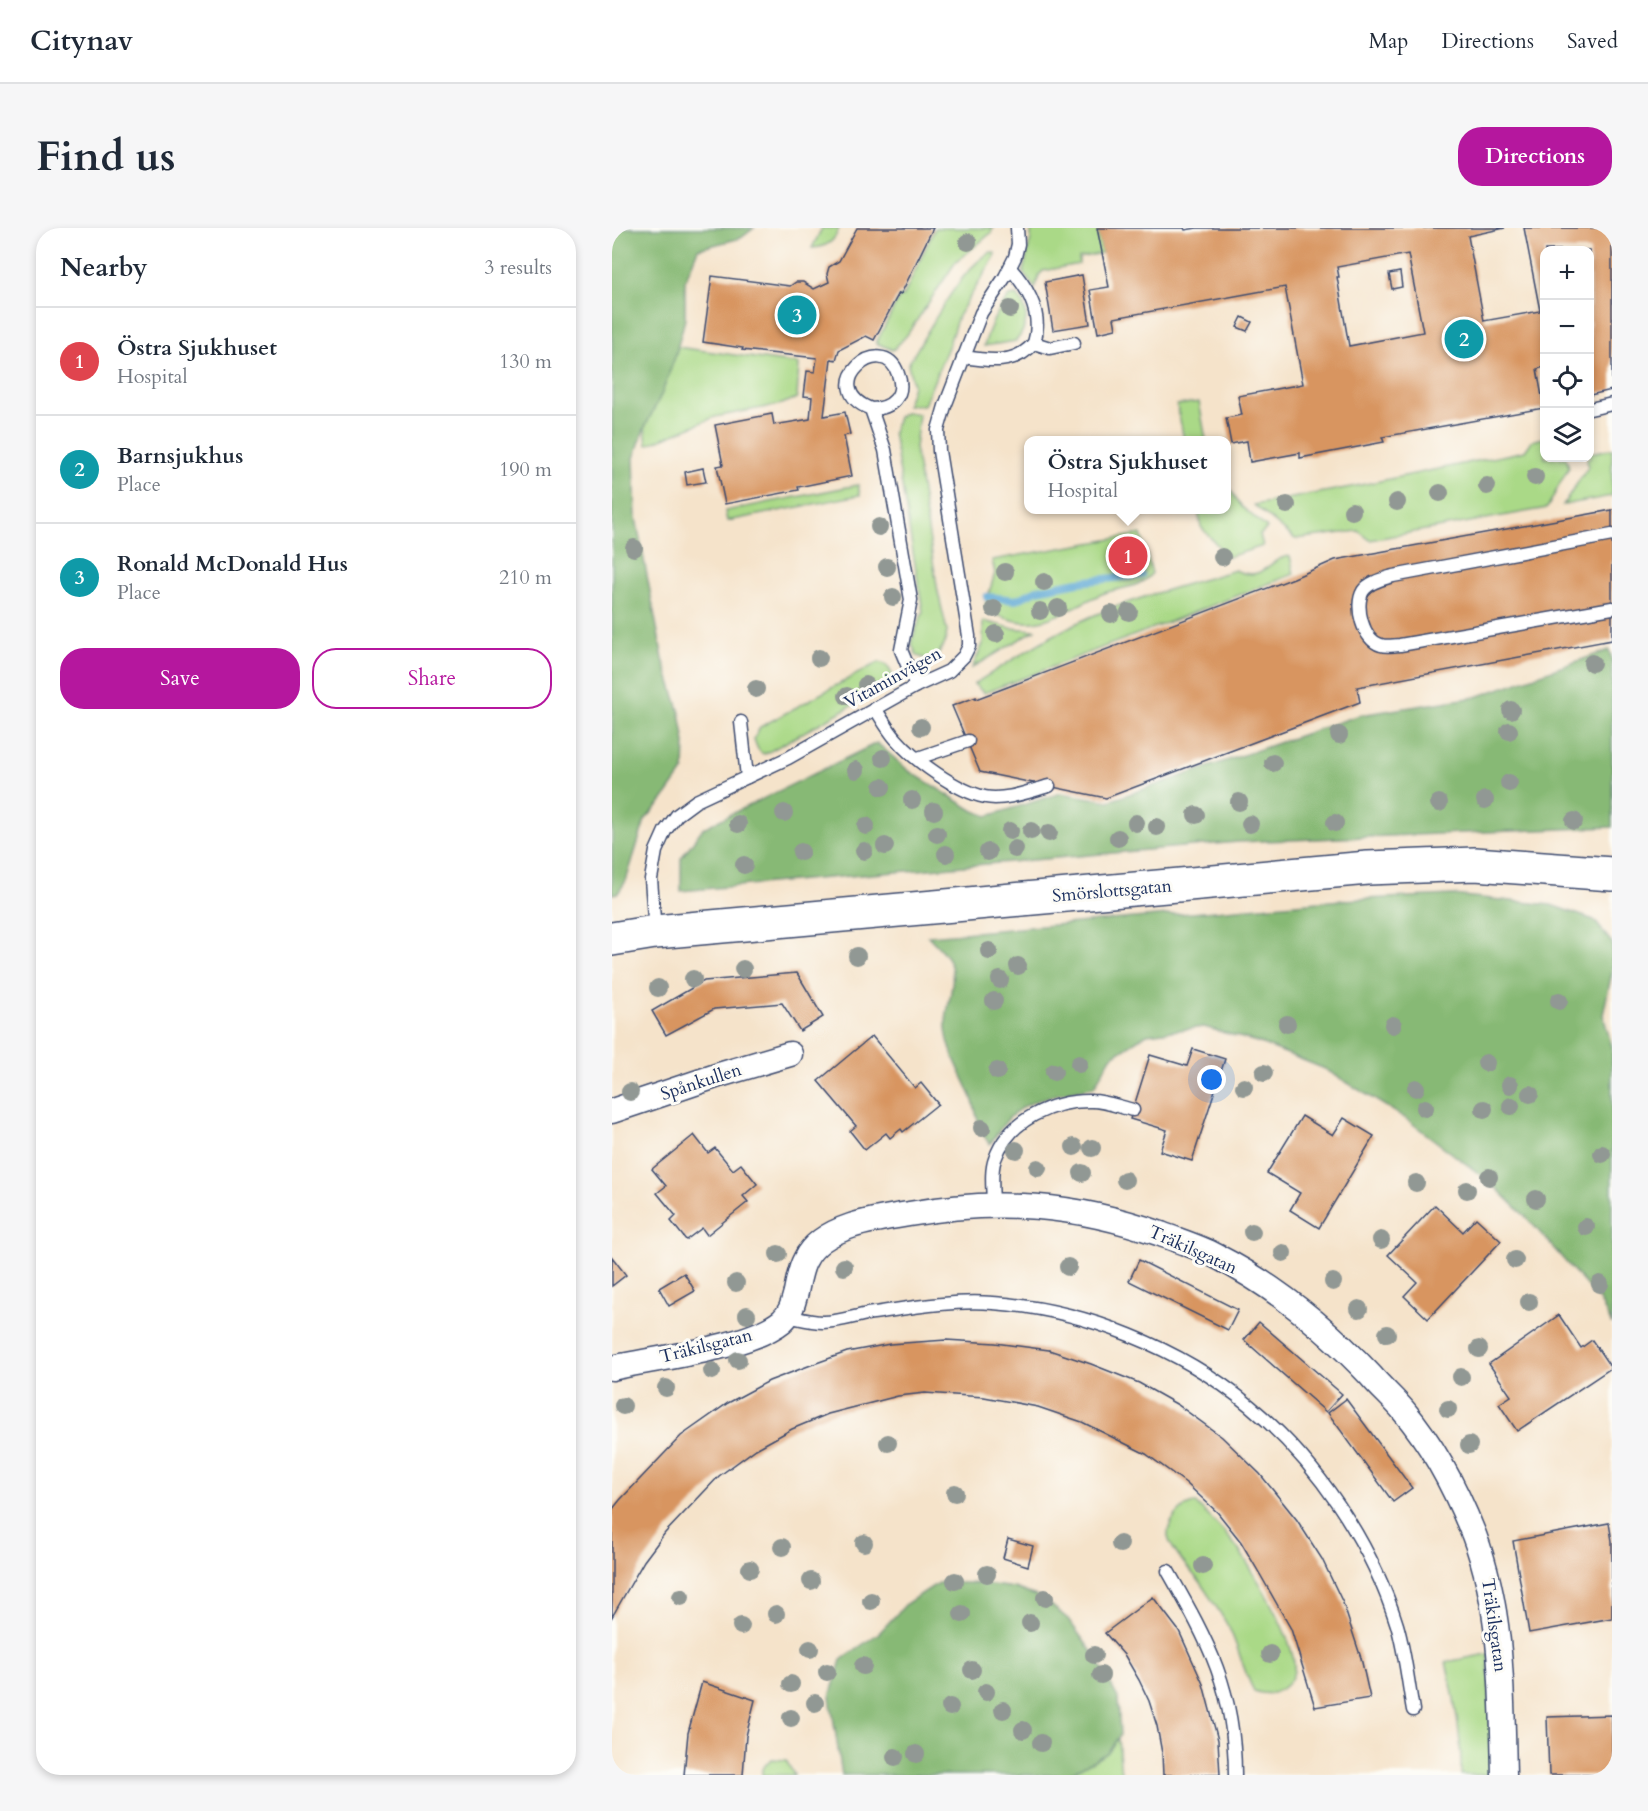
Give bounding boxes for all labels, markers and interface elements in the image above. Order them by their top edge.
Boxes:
text: Citynav [30,22,133,60]
text: Map [1368,27,1408,56]
text: Directions [1441,27,1534,56]
text: Saved [1567,27,1618,56]
button: Directions [1458,127,1612,186]
text: Find us [36,128,176,185]
map controls [1540,246,1594,462]
button: + [1540,246,1594,300]
text: Nearby [60,250,148,285]
text: 3 results [484,254,552,281]
pin: 3 [778,292,816,338]
button: − [1540,300,1594,354]
pin: 2 [1444,316,1484,362]
text: Östra Sjukhuset [117,333,277,363]
text: 1 [74,348,85,375]
text: 130 m [499,348,552,375]
button: locate [1540,354,1594,408]
text: Hospital [117,363,188,390]
button: layers [1540,408,1594,462]
popup [1024,436,1231,514]
text: Barnsjukhus [117,441,243,471]
text: Östra Sjukhuset [1048,447,1207,477]
text: 2 [74,456,85,483]
text: 190 m [499,456,552,483]
text: Place [117,471,161,498]
text: Hospital [1048,477,1118,504]
pin: 1 [1108,534,1148,578]
text: Ronald McDonald Hus [117,549,348,579]
text: 3 [74,564,85,591]
text: 210 m [499,564,552,591]
text: Place [117,579,161,606]
street label: Vitaminvägen [840,641,947,715]
button: Save [60,648,300,709]
button: Share [312,648,552,709]
street label: Smörslottsgatan [1051,873,1174,909]
street label: Spånkullen [657,1057,745,1107]
your location [1197,1065,1226,1094]
street label: Träkilsgatan [1145,1219,1242,1281]
street label: Träkilsgatan [657,1322,756,1370]
street label: Träkilsgatan [1475,1576,1513,1674]

